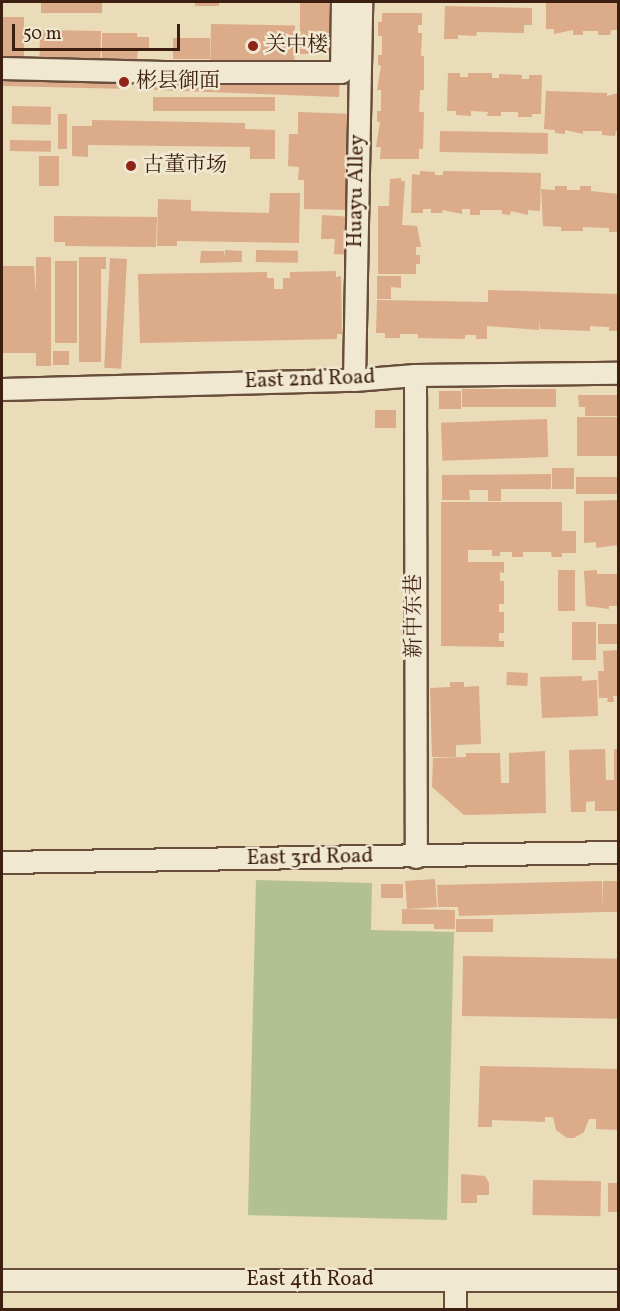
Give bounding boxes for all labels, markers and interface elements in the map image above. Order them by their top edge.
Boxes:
scale bar [15,12,183,50]
text: 50 m [23,22,62,47]
place label: 关中楼 [265,33,328,59]
marker: 关中楼 [246,39,260,53]
place label: 彬县御面 [136,69,220,95]
marker: 彬县御面 [117,75,131,89]
street label: Huayu Alley [343,134,371,248]
place label: 古董市场 [143,153,227,179]
marker: 古董市场 [124,159,138,173]
street label: East 2nd Road [244,365,376,395]
street label: 新中东巷 [402,574,428,658]
street label: East 3rd Road [246,844,374,872]
street label: East 4th Road [246,1267,374,1293]

